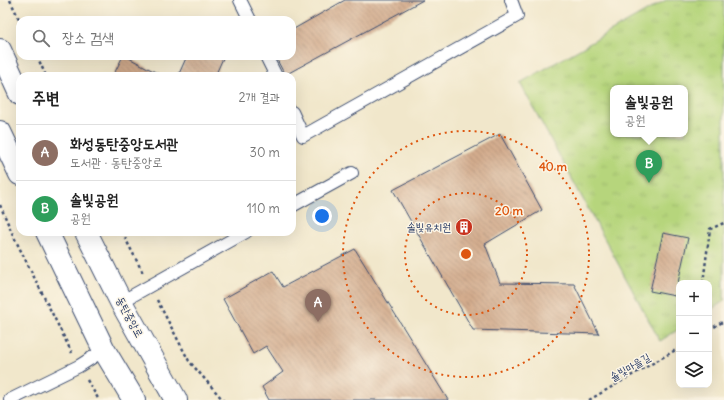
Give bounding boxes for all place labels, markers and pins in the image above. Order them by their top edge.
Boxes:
pin: B [636,150,662,183]
building icon: 솔빛유치원 [454,217,474,237]
place label: 솔빛유치원 [407,220,451,234]
centre of rings [459,247,473,261]
pin: A [305,289,331,322]

